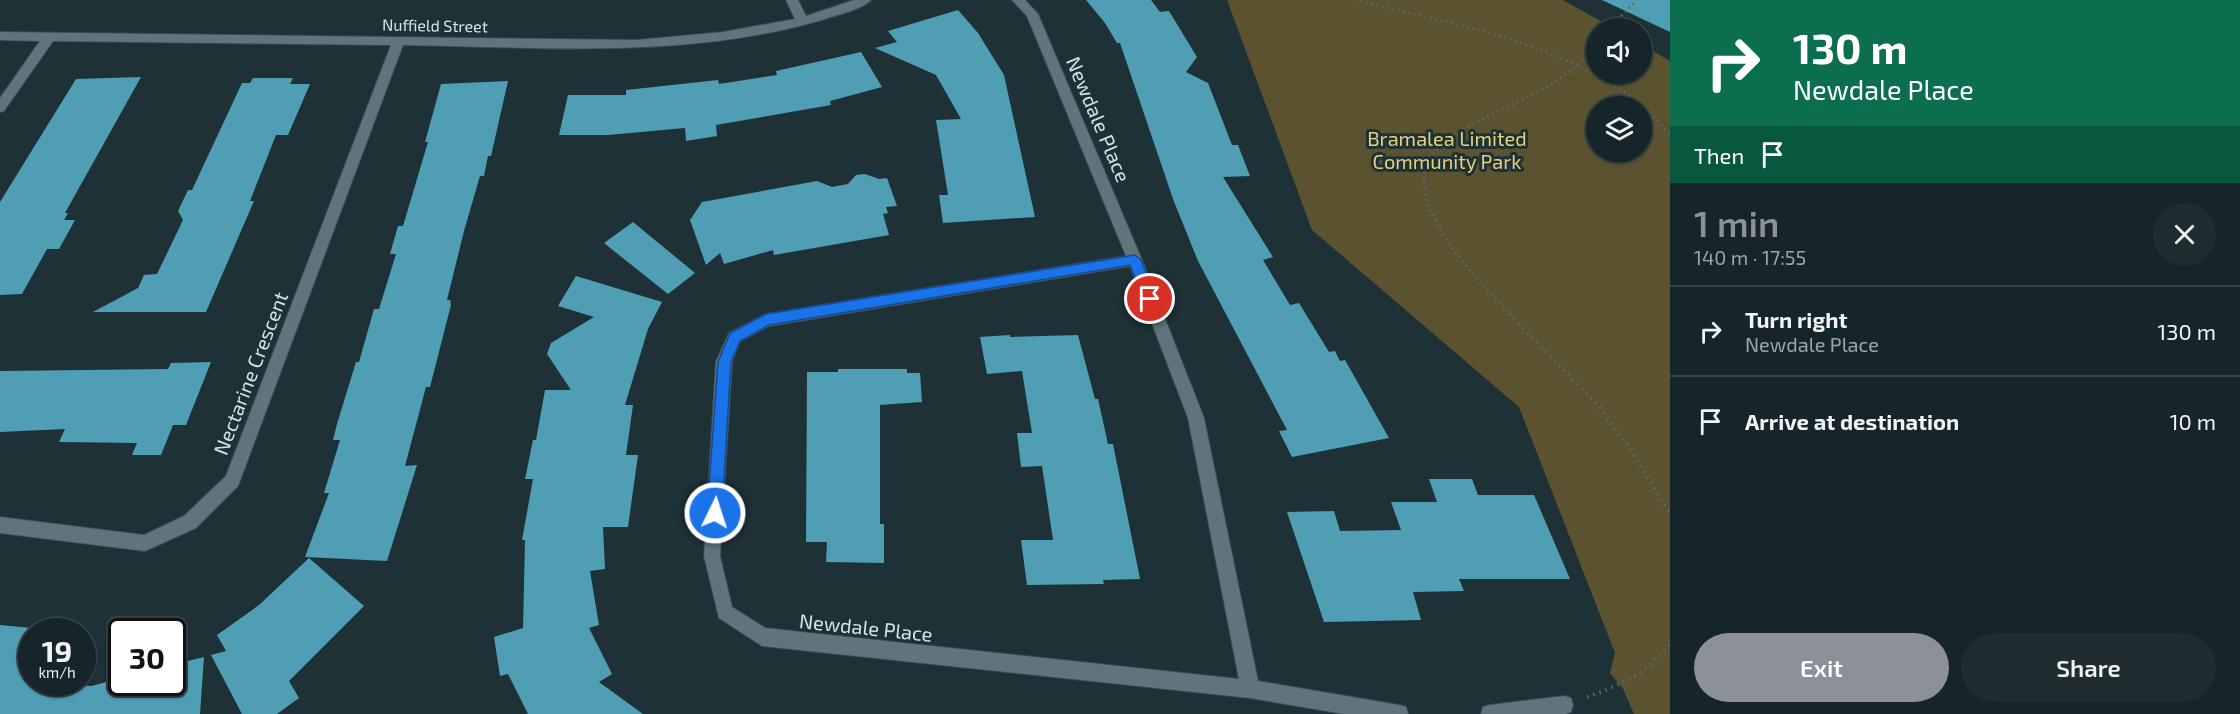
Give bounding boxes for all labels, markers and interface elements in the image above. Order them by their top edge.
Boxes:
street label: Nuffield Street [382,15,488,35]
map controls [1586,18,1652,162]
button: sound [1586,18,1652,84]
text: 130 m [1793,22,1908,72]
icon: right [1694,24,1772,102]
street label: Newdale Place [1062,53,1136,185]
text: Newdale Place [1793,73,1974,105]
button: layers [1586,96,1652,162]
park label: Bramalea Limited Community Park [1367,126,1527,173]
icon: arrive [1756,138,1789,171]
text: Then [1694,142,1744,168]
text: 1 min [1694,201,1779,244]
button: close [2153,203,2216,266]
text: 140 m · 17:55 [1694,245,1806,269]
pin [1124,273,1175,324]
icon: arrive [1133,282,1166,315]
street label: Nectarine Crescent [208,288,292,458]
text: Turn right [1745,306,1847,332]
icon: right [1694,315,1727,348]
text: 130 m [2158,318,2216,344]
text: Newdale Place [1745,332,1879,356]
icon: arrive [1694,405,1727,438]
text: Arrive at destination [1745,408,1959,434]
text: 10 m [2170,408,2216,434]
position arrow [683,481,747,545]
street label: Newdale Place [798,608,934,646]
speed limit sign: 30 [108,618,186,696]
text: 19 [42,632,72,668]
button: Exit [1694,633,1949,702]
button: Share [1961,633,2216,702]
text: km/h [38,663,76,681]

